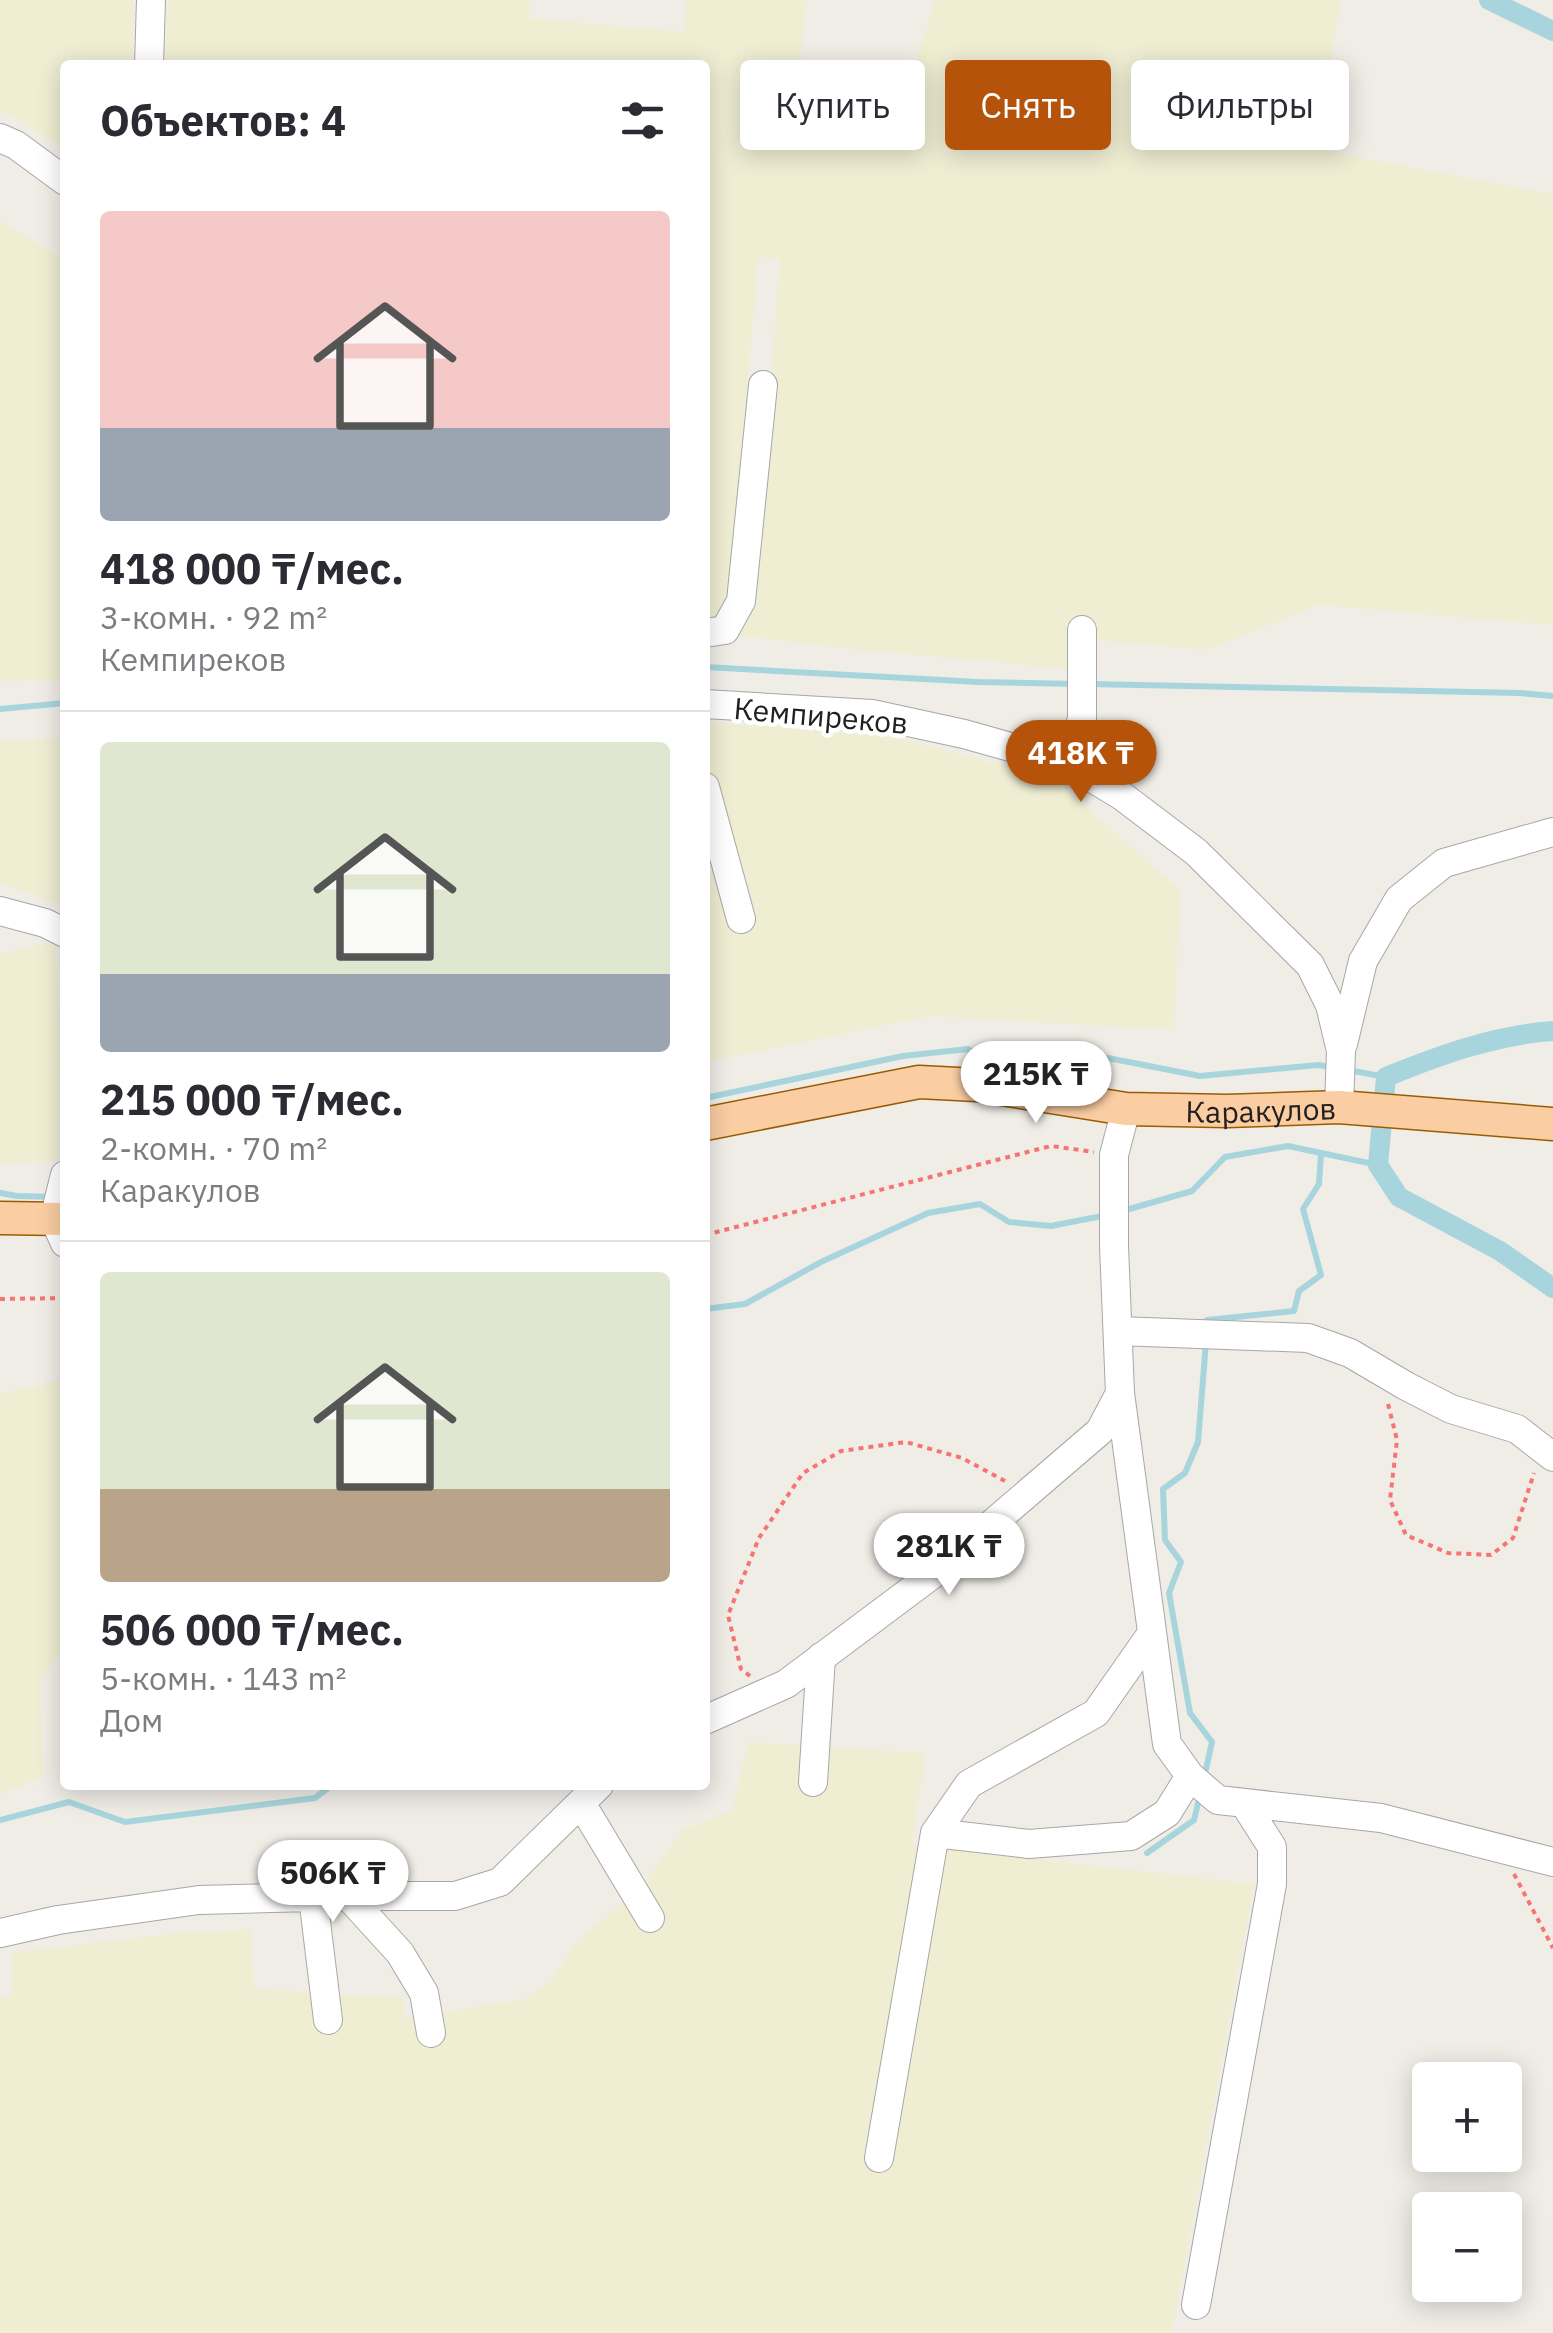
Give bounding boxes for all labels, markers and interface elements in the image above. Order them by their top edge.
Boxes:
chip: Купить [740,60,925,150]
chip: Снять [945,60,1111,150]
chip: Фильтры [1131,60,1349,150]
text: Объектов: 4 [100,93,346,148]
icon: filters [615,93,670,148]
icon: home [295,276,475,456]
text: 418 000 ₸/мес. [100,541,404,596]
text: 3-комн. · 92 m² [100,596,327,638]
text: Кемпиреков [100,638,286,680]
street label: Кемпиреков [732,688,910,742]
pin: 418K ₸ [1000,720,1162,805]
text: 418K ₸ [1028,731,1134,773]
icon: home [295,807,475,987]
pin: 215K ₸ [955,1041,1117,1126]
text: 215K ₸ [983,1052,1089,1094]
text: 215 000 ₸/мес. [100,1072,404,1127]
street label: Каракулов [1185,1088,1337,1131]
text: 2-комн. · 70 m² [100,1127,327,1169]
text: Каракулов [100,1169,261,1211]
icon: home [295,1337,475,1517]
pin: 281K ₸ [868,1513,1030,1598]
text: 281K ₸ [896,1524,1002,1566]
text: 506 000 ₸/мес. [100,1602,404,1657]
text: 5-комн. · 143 m² [100,1657,346,1699]
text: Дом [100,1699,163,1741]
pin: 506K ₸ [252,1840,414,1925]
text: 506K ₸ [280,1851,386,1893]
map controls [1412,2062,1522,2302]
button: + [1412,2062,1522,2172]
button: − [1412,2192,1522,2302]

